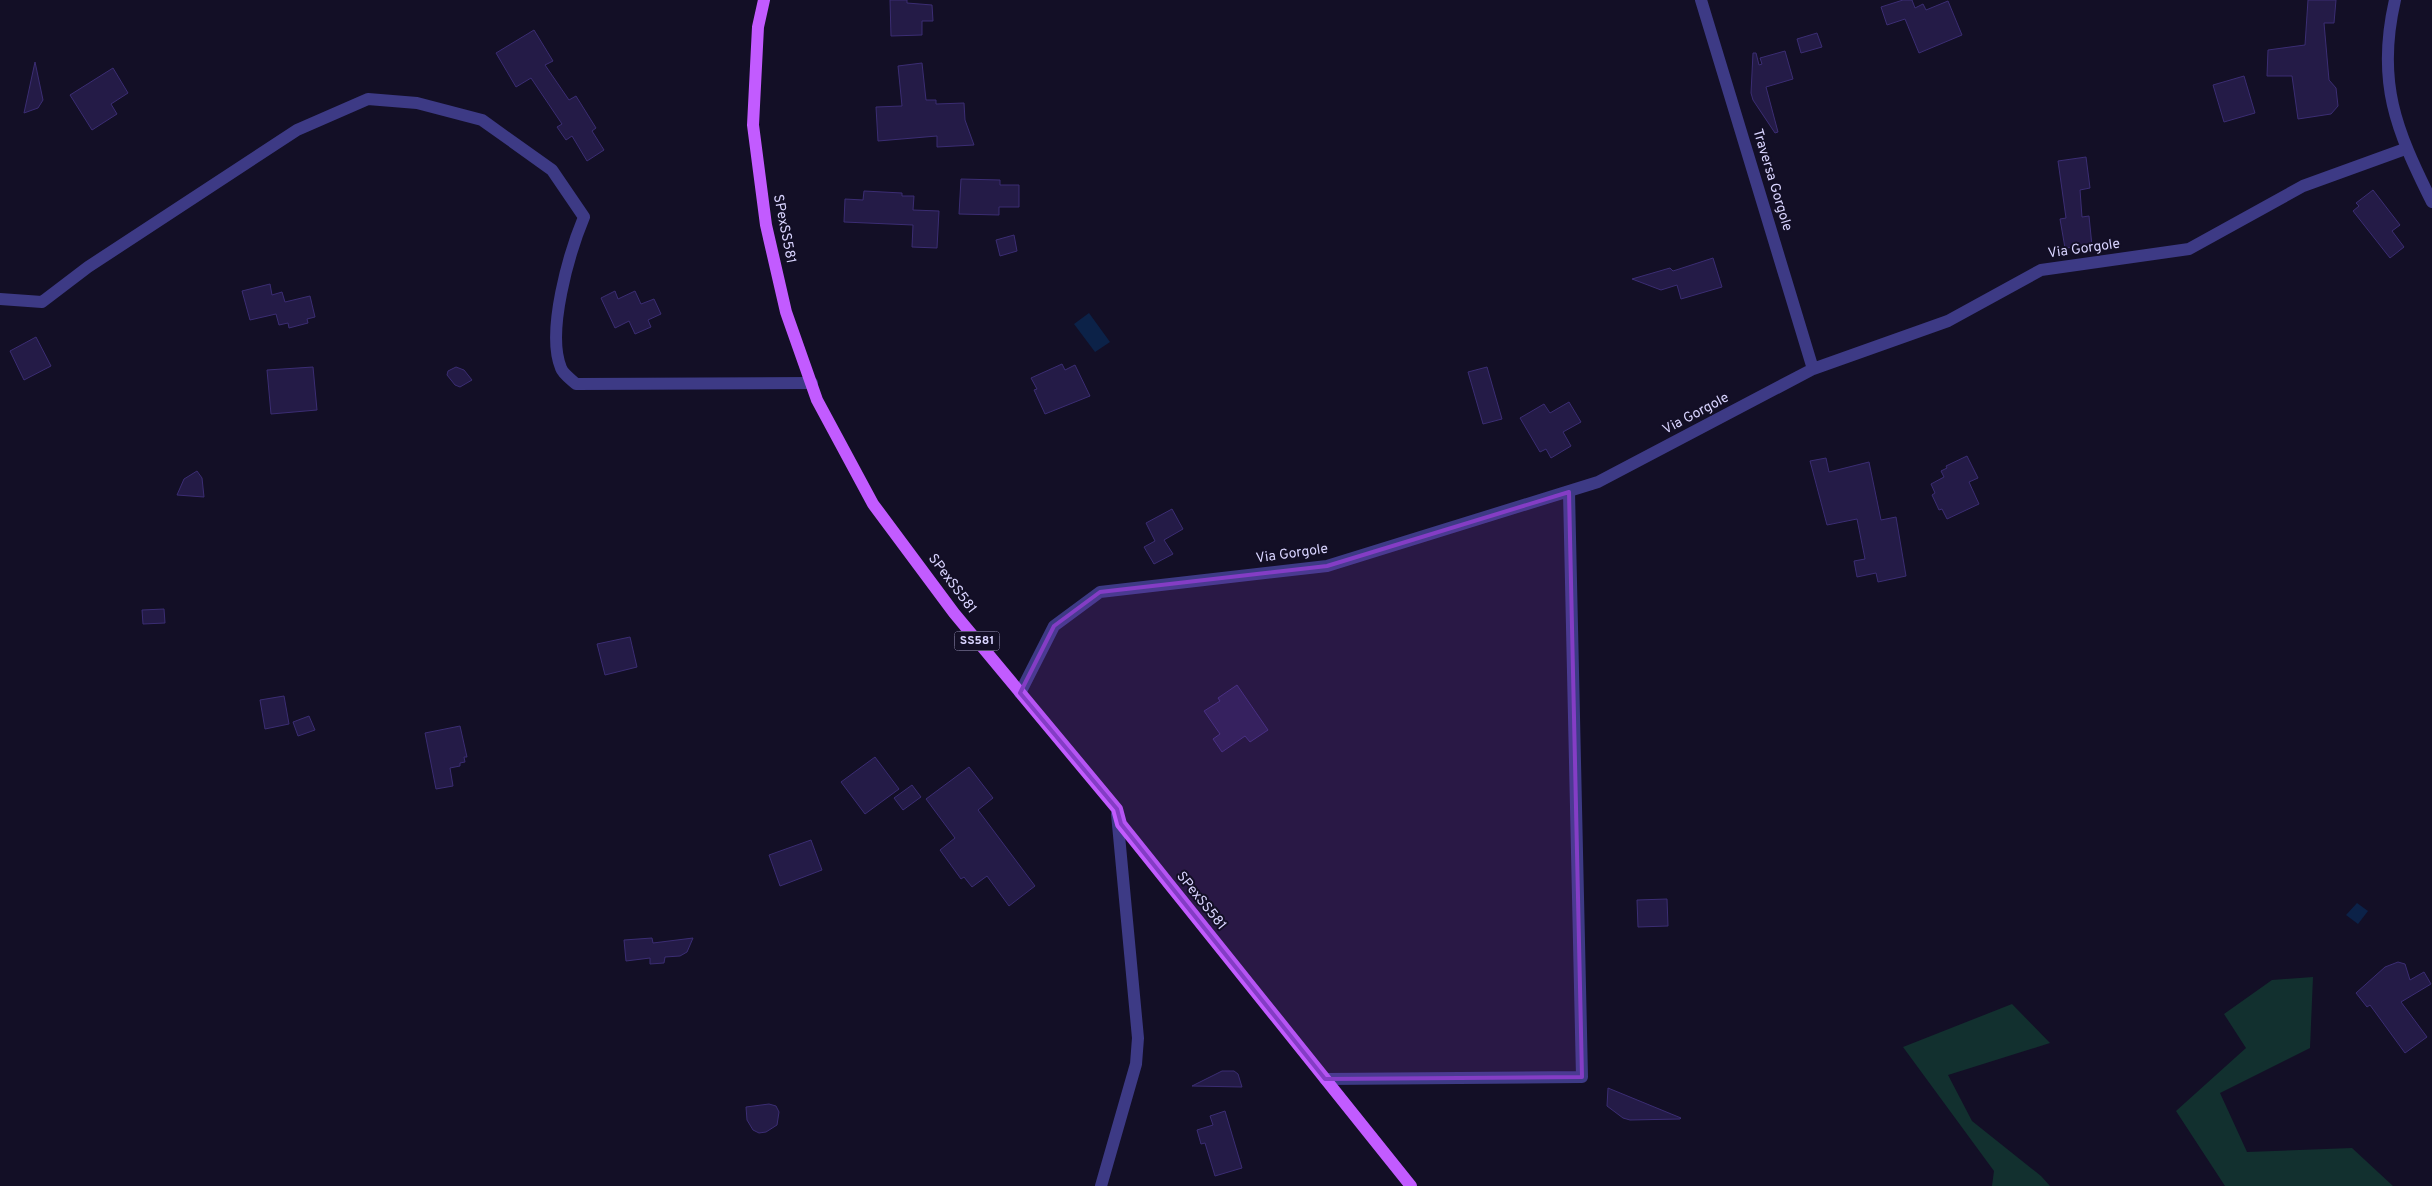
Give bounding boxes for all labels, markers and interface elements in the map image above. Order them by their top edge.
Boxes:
street label: Traversa Gorgole [1748,127,1796,233]
street label: SPexSS581 [769,193,799,265]
street label: Via Gorgole [2047,236,2121,262]
street label: Via Gorgole [1660,389,1732,439]
street label: Via Gorgole [1255,541,1329,567]
street label: SPexSS581 [924,551,980,617]
road number: SS581 [954,631,1000,650]
street label: SPexSS581 [1172,868,1230,934]

